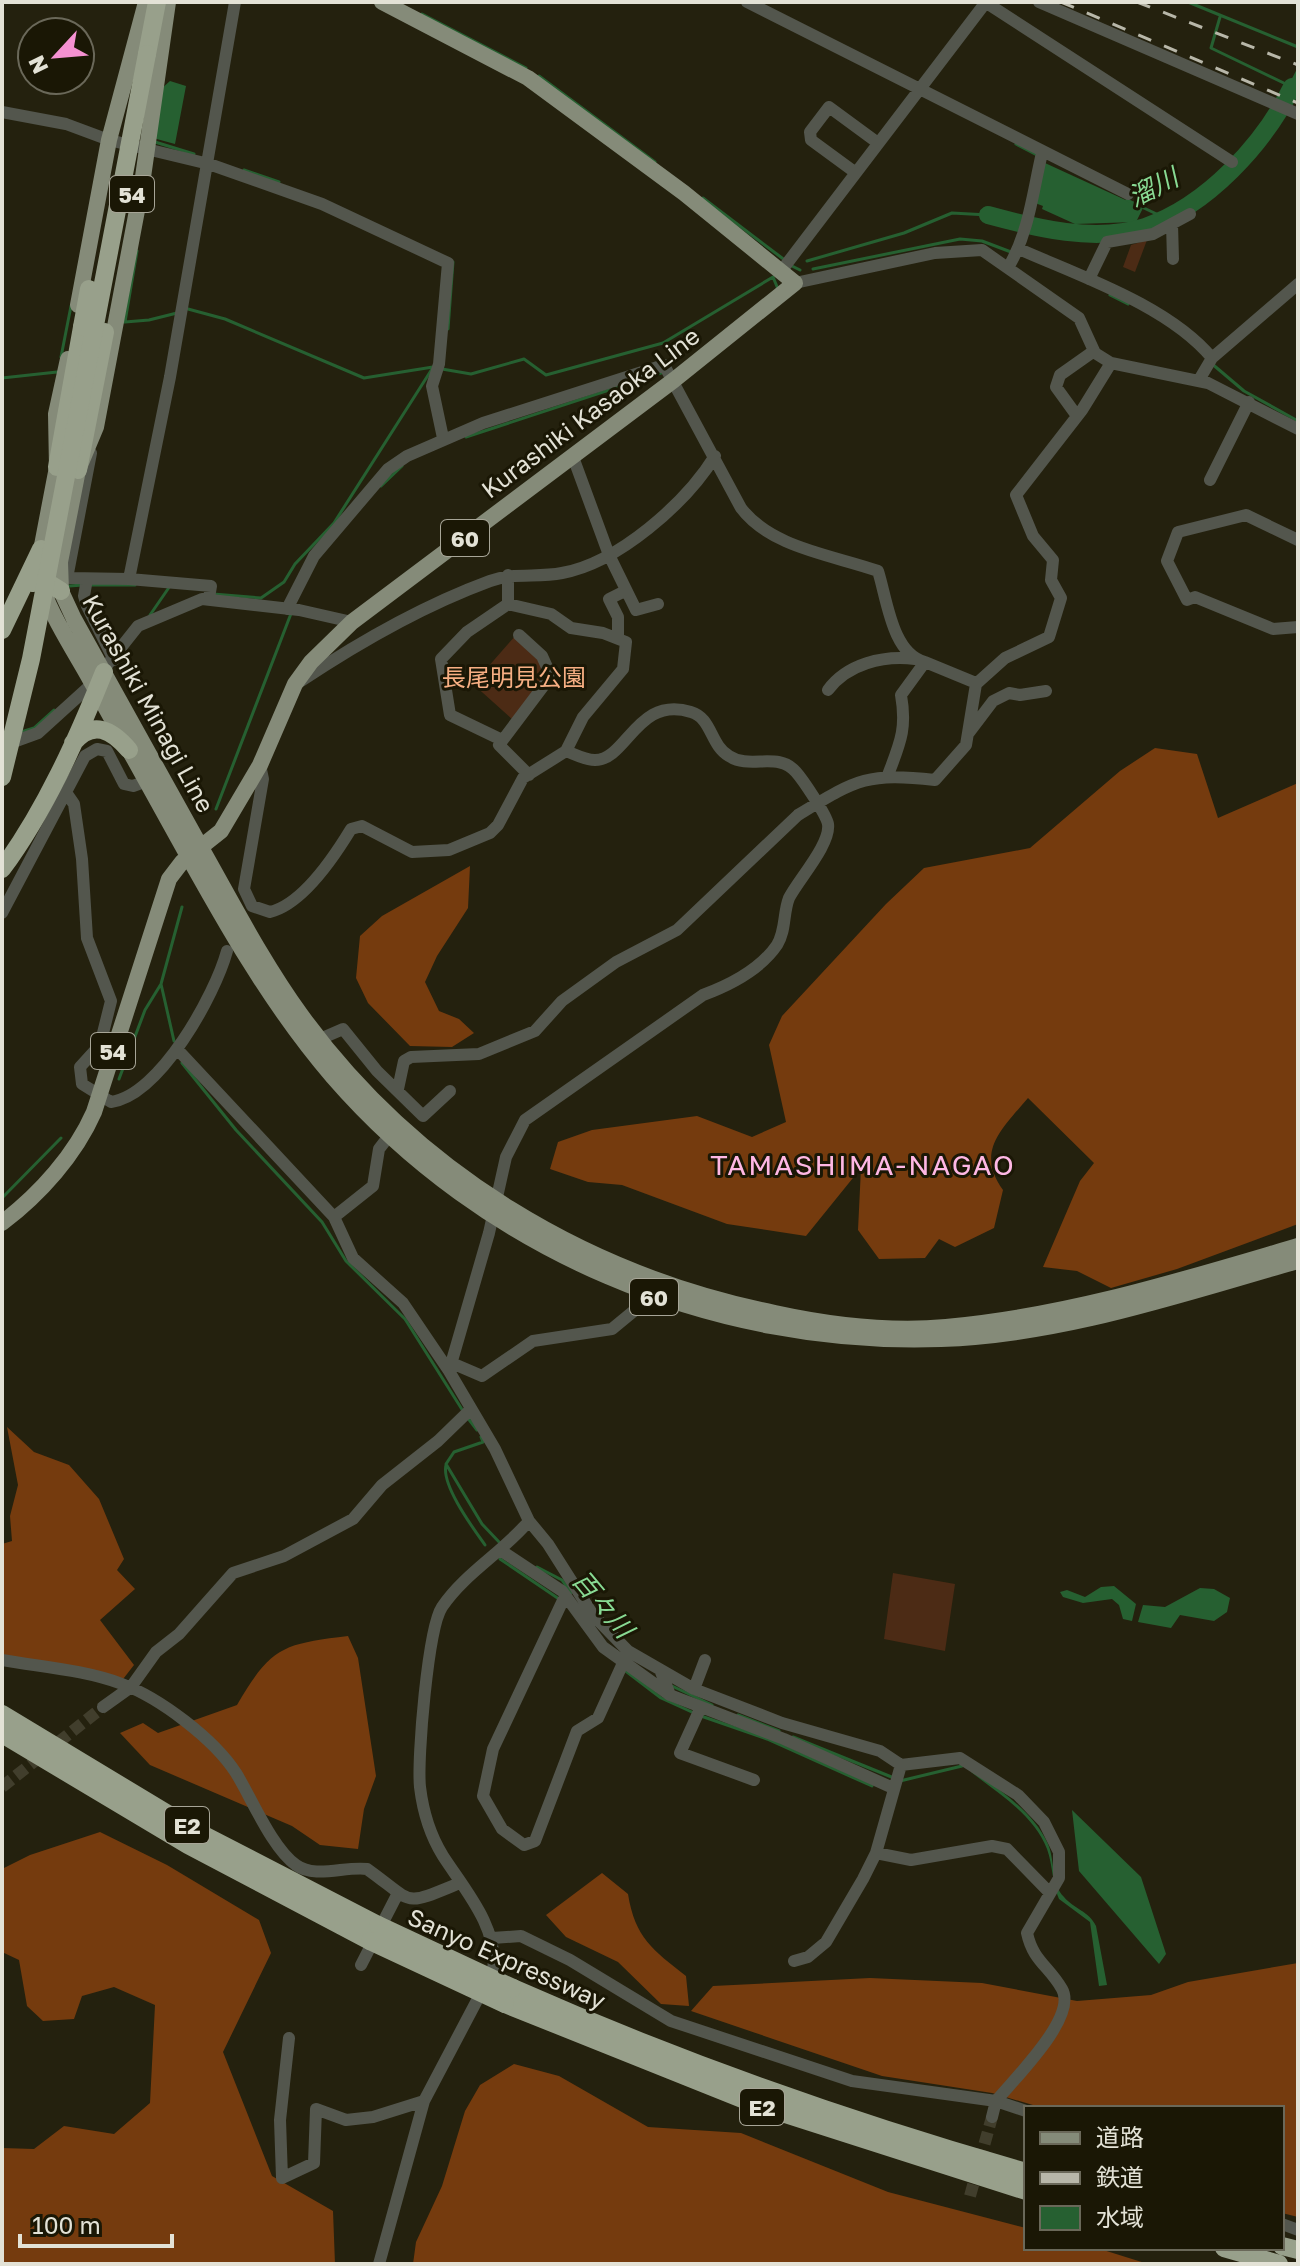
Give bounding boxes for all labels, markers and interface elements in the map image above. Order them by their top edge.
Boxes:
north arrow [16,16,96,96]
text: N [22,52,53,78]
water label: 溜川 [1123,160,1186,213]
road number: 54 [110,176,154,212]
street label: Kurashiki Kasaoka Line [475,321,705,503]
road number: 60 [441,520,489,556]
street label: Kurashiki Minagi Line [77,589,221,817]
park label: 長尾明見公園 [442,662,586,691]
road number: 54 [91,1033,135,1069]
district label: TAMASHIMA-NAGAO [710,1148,1016,1181]
road number: 60 [630,1279,678,1315]
water label: 百々川 [566,1564,642,1646]
road number: E2 [165,1807,209,1843]
street label: Sanyo Expressway [404,1901,610,2015]
road number: E2 [740,2089,784,2125]
legend [1024,2106,1284,2250]
text: 道路 [1096,2122,1144,2151]
text: 鉄道 [1096,2162,1144,2191]
scale bar [20,2198,172,2248]
text: 水域 [1096,2202,1144,2231]
text: 100 m [32,2210,101,2239]

